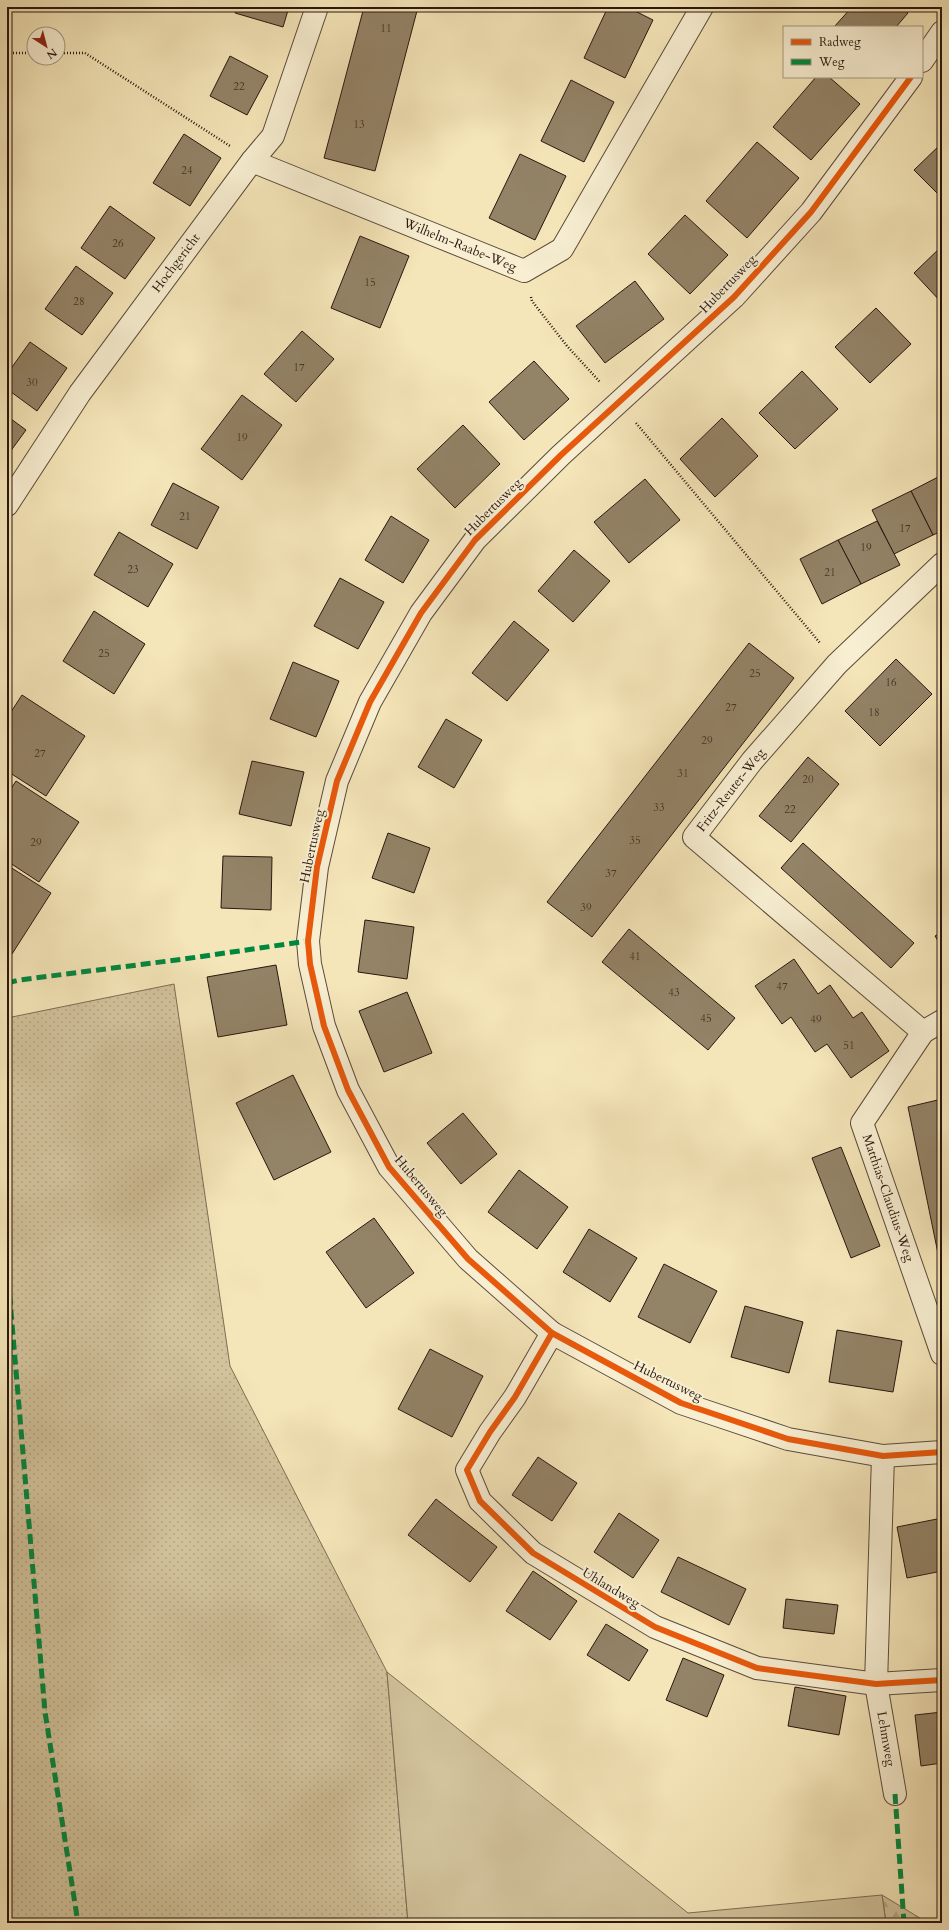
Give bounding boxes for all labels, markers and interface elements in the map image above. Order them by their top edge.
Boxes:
house number: 11 [380,21,392,36]
north arrow [26,26,66,66]
legend [783,26,923,78]
text: Radweg [819,34,861,50]
text: N [43,45,60,63]
text: Weg [818,54,845,70]
house number: 22 [233,79,245,94]
house number: 13 [353,117,365,132]
house number: 24 [181,163,193,178]
street label: Wilhelm-Raabe-Weg [400,214,520,276]
street label: Hochgericht [148,230,204,296]
house number: 26 [112,236,124,251]
street label: Hubertusweg [696,250,761,317]
house number: 15 [364,275,376,290]
house number: 28 [73,294,85,309]
house number: 17 [293,360,305,375]
house number: 30 [26,375,38,390]
house number: 19 [236,430,248,445]
street label: Hubertusweg [460,474,526,540]
house number: 21 [179,509,191,524]
house number: 17 [899,521,911,536]
house number: 19 [860,540,872,555]
house number: 23 [127,562,139,577]
house number: 21 [824,565,836,580]
house number: 25 [98,646,110,661]
house number: 25 [749,666,761,681]
house number: 16 [885,675,897,690]
house number: 27 [725,700,737,715]
house number: 18 [868,705,880,720]
house number: 29 [701,733,713,748]
street label: Fritz-Reuter-Weg [693,744,770,836]
house number: 27 [34,746,46,761]
house number: 31 [677,766,689,781]
house number: 20 [802,772,814,787]
house number: 33 [653,800,665,815]
house number: 22 [784,802,796,817]
street label: Hubertusweg [295,807,329,884]
house number: 35 [629,833,641,848]
house number: 29 [30,835,42,850]
house number: 37 [605,866,617,881]
house number: 39 [580,900,592,915]
house number: 41 [629,949,641,964]
house number: 47 [776,979,788,994]
house number: 43 [668,985,680,1000]
house number: 45 [700,1011,712,1026]
house number: 49 [810,1012,822,1027]
house number: 51 [843,1038,855,1053]
street label: Matthias-Claudius-Weg [858,1132,919,1265]
street label: Hubertusweg [390,1152,452,1221]
street label: Hubertusweg [630,1357,706,1406]
street label: Uhlandweg [579,1564,644,1613]
street label: Lehmweg [872,1710,900,1769]

